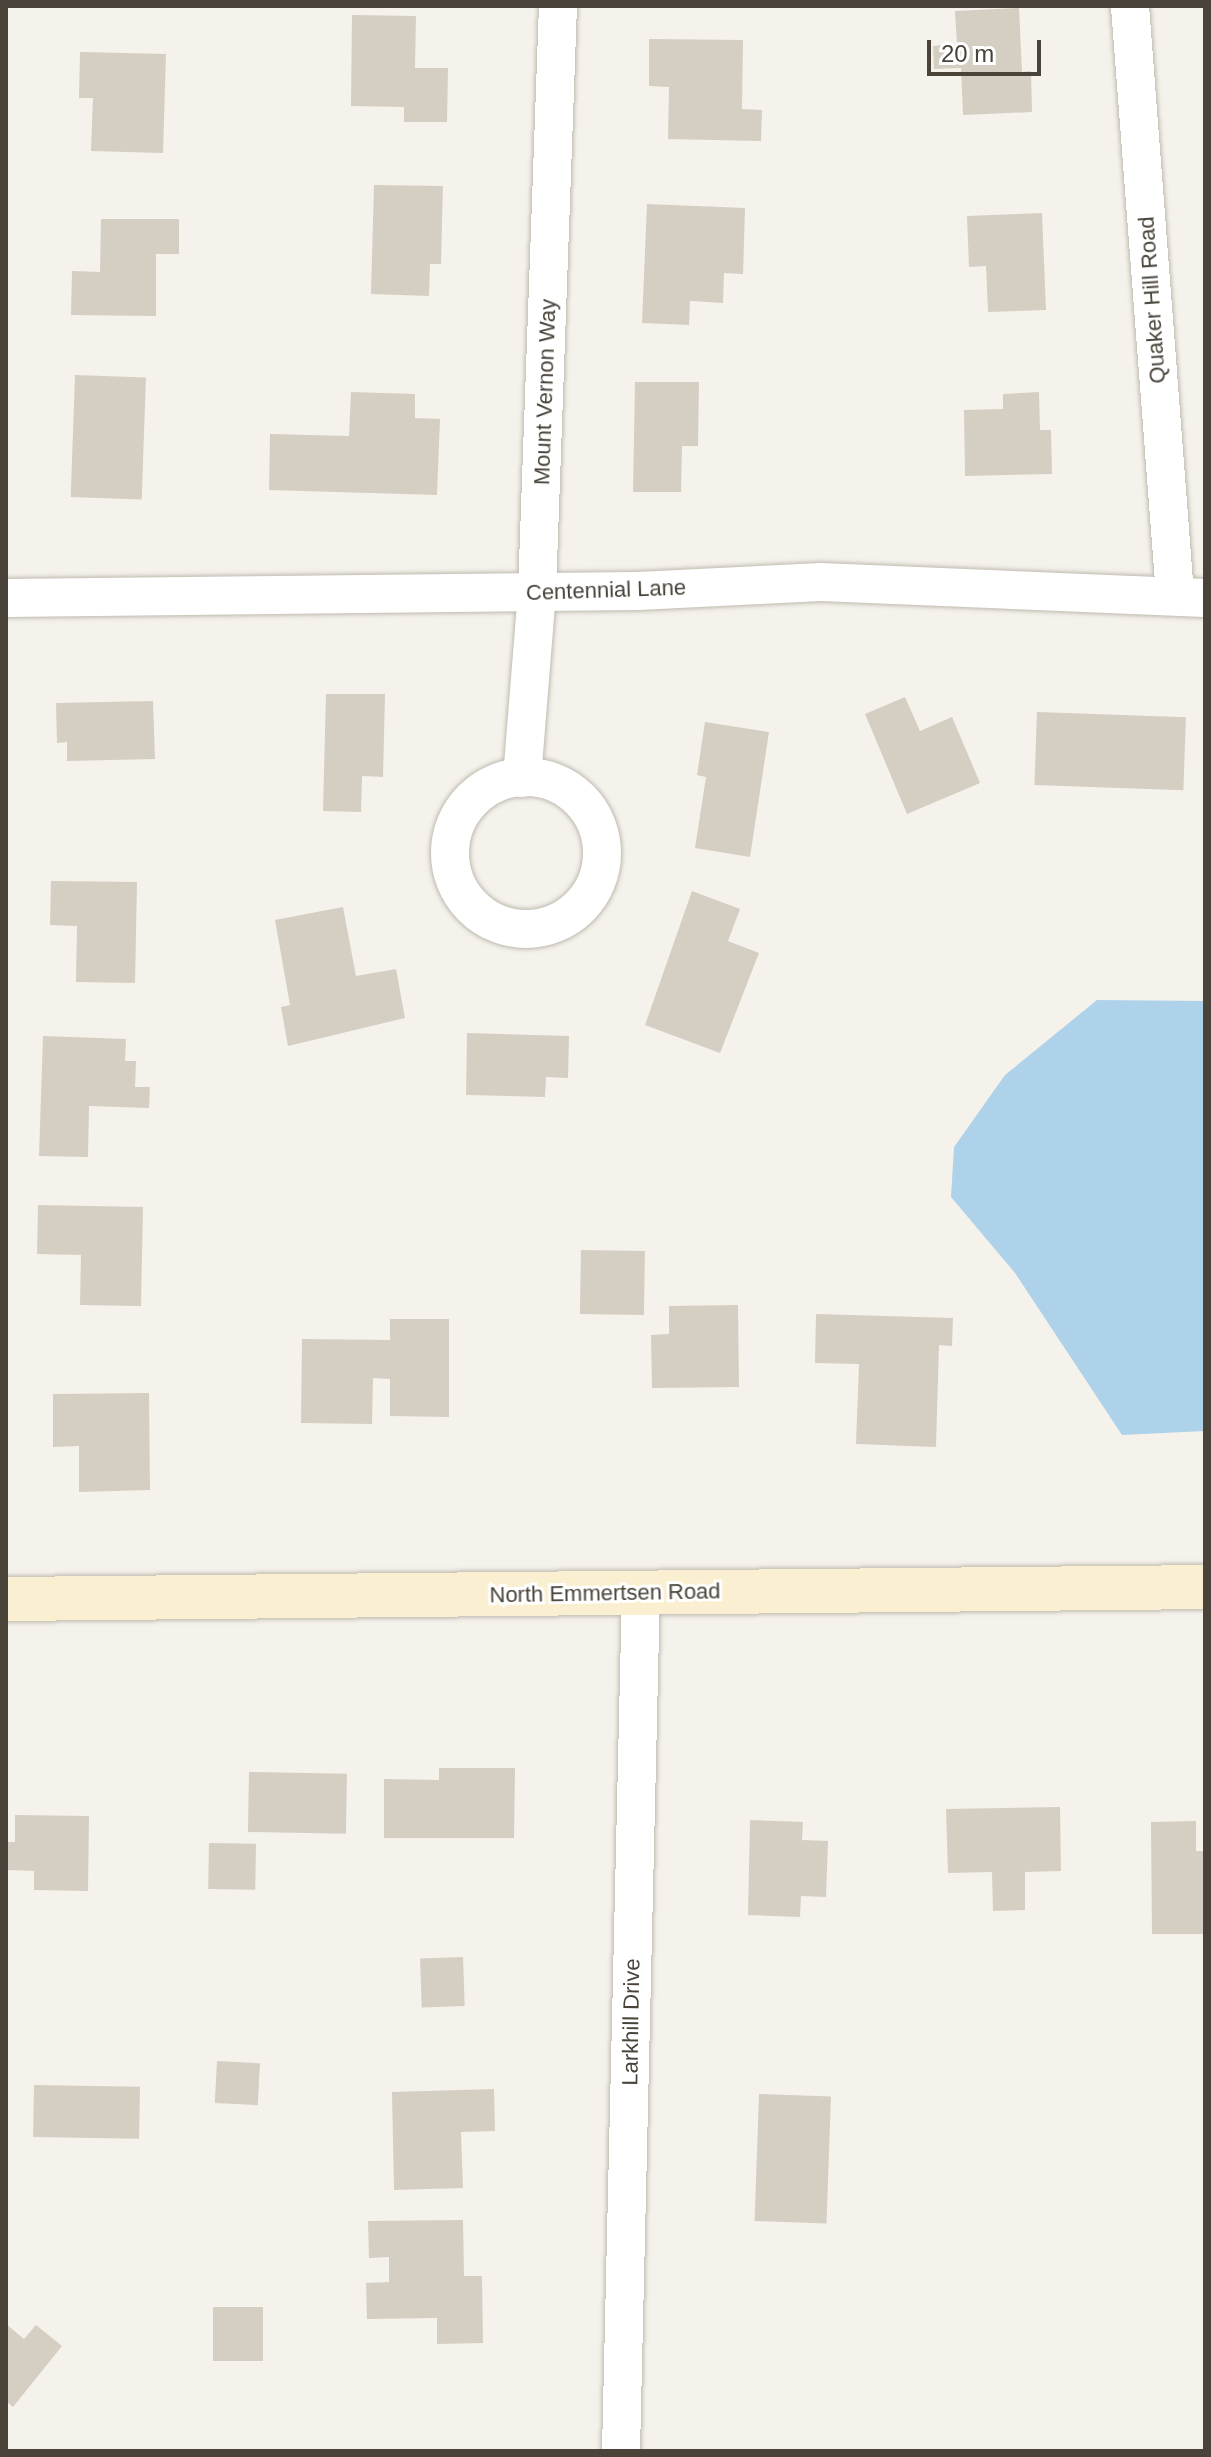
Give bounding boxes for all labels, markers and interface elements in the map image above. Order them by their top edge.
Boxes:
scale bar [931,24,1045,74]
text: 20 m [941,40,994,67]
street label: Quaker Hill Road [1133,216,1171,384]
street label: Mount Vernon Way [529,298,561,486]
street label: Centennial Lane [525,574,687,606]
street label: North Emmertsen Road [489,1578,721,1608]
street label: Larkhill Drive [617,1958,645,2086]

